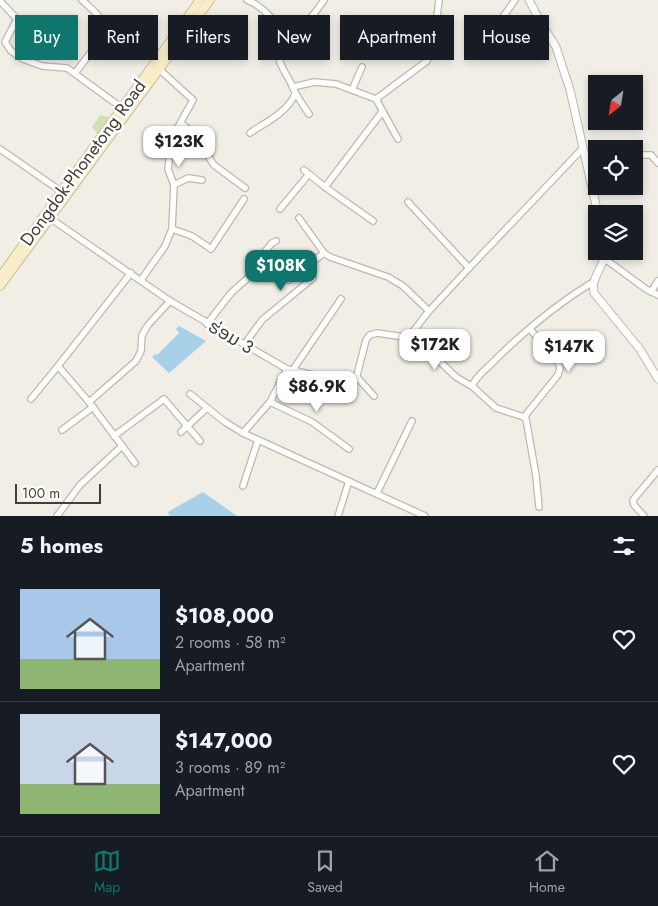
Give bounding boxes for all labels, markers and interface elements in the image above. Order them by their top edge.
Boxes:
chip: Buy [15,15,78,60]
chip: Rent [88,15,158,60]
chip: Filters [168,15,248,60]
chip: New [258,15,330,60]
chip: Apartment [340,15,454,60]
chip: House [464,15,549,60]
street label: Dongdok-Phonetong Road [14,75,152,251]
north arrow [588,75,642,130]
map controls [588,75,643,260]
pin: $123K [144,126,214,168]
text: $123K [154,130,204,153]
button: locate [588,140,643,195]
button: layers [588,205,643,260]
pin: $108K [246,250,316,292]
text: $108K [256,254,306,277]
street label: ຮ່ອມ 3 [203,314,259,360]
pin: $172K [400,328,470,371]
pin: $147K [534,330,604,373]
text: $172K [410,333,460,356]
text: $147K [544,335,594,358]
pin: $86.9K [276,370,358,413]
text: $86.9K [288,375,346,398]
scale bar [15,481,101,504]
text: 100 m [22,483,60,503]
text: 5 homes [20,531,103,561]
icon: filters [610,532,638,560]
text: $108,000 [175,601,274,631]
icon: home [60,609,120,669]
icon: heart [610,625,638,653]
text: 2 rooms · 58 m² [175,631,286,654]
text: Apartment [175,654,245,677]
text: $147,000 [175,726,272,756]
icon: home [60,734,120,794]
icon: heart [610,750,638,778]
text: 3 rooms · 89 m² [175,756,285,779]
text: Apartment [175,779,245,802]
tab: Map [93,847,121,897]
tab: Saved [307,847,343,897]
tab: Home [529,847,565,897]

